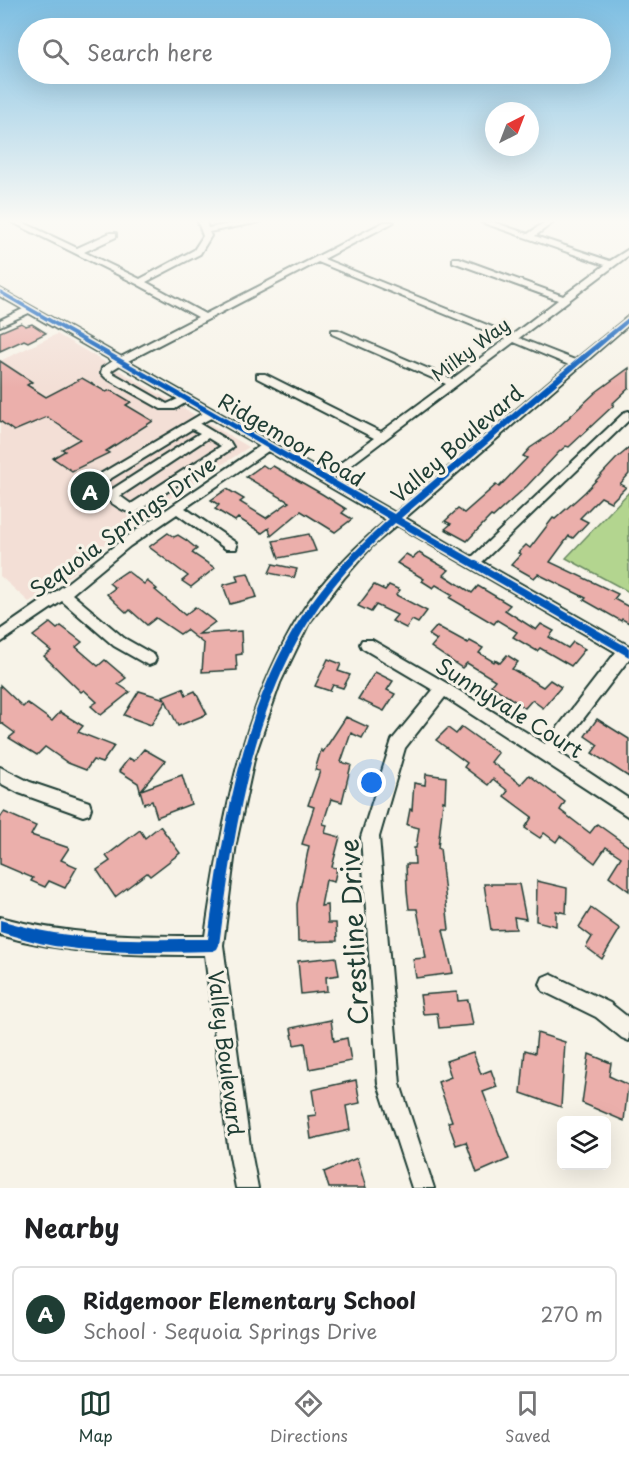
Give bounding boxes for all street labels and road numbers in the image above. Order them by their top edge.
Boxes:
street label: Milky Way [425,311,515,387]
street label: Valley Boulevard [383,376,529,510]
street label: Ridgemoor Road [213,384,371,494]
street label: Sequoia Springs Drive [22,447,222,605]
street label: Sunnyvale Court [430,649,590,765]
street label: Crestline Drive [329,838,377,1026]
street label: Valley Boulevard [201,969,253,1138]

